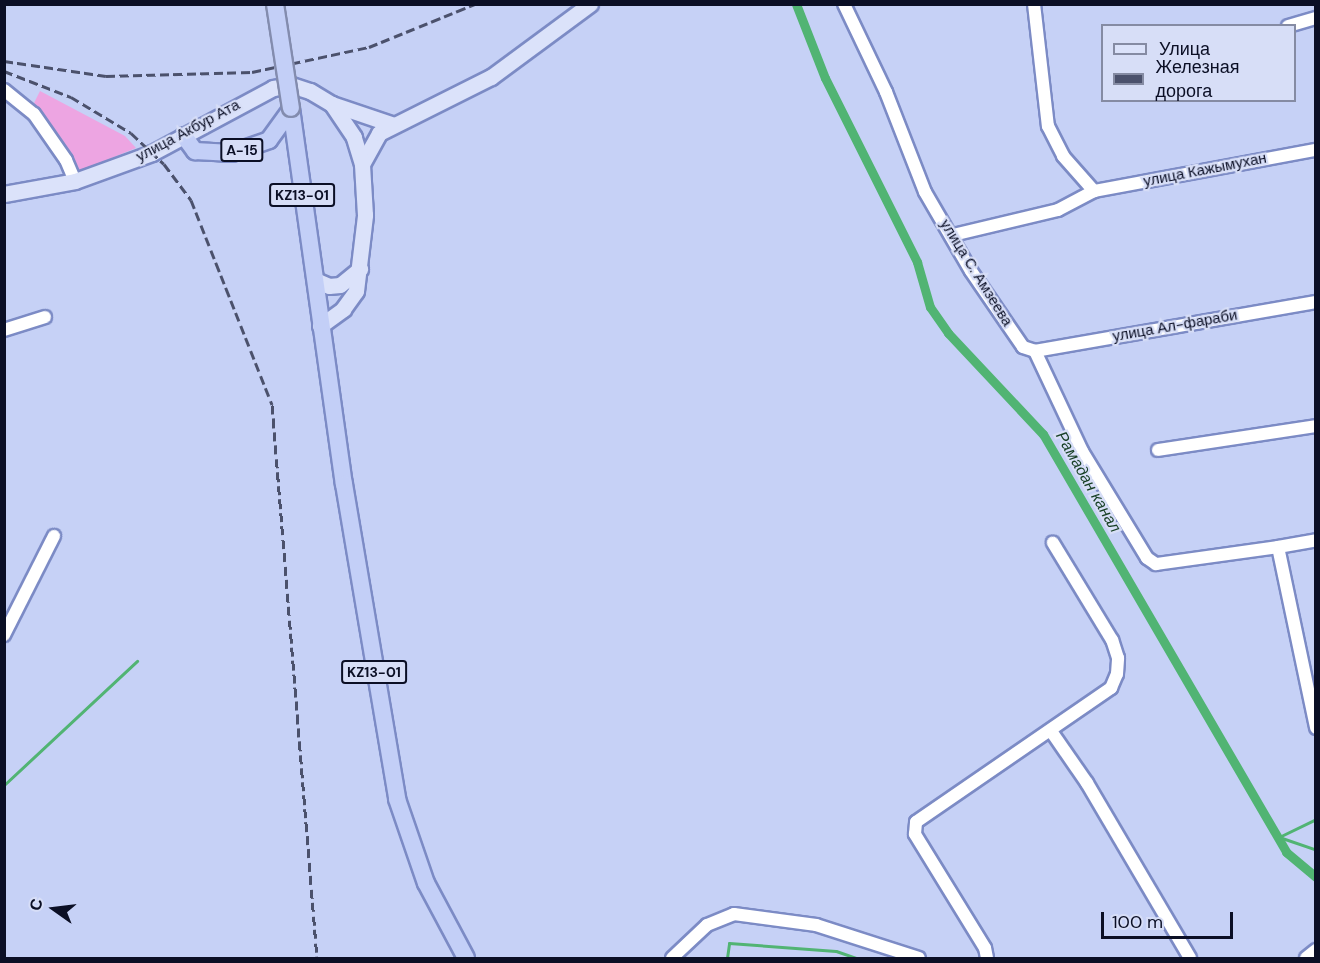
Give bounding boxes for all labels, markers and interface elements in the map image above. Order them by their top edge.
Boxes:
legend [1101,24,1296,102]
text: Улица [1159,37,1210,61]
text: Железная дорога [1156,55,1239,103]
street label: улица Акбур Ата [133,96,243,166]
road number: A-15 [220,139,264,161]
street label: улица Кажымухан [1142,149,1268,191]
road number: KZ13-01 [269,184,335,206]
street label: улица С. Амзеева [936,216,1016,330]
street label: улица Ал-фараби [1111,306,1239,346]
water label: Рамадан канал [1051,428,1125,536]
road number: KZ13-01 [341,661,407,683]
north arrow [24,879,84,939]
text: С [24,896,48,913]
scale bar [1104,900,1236,938]
text: 100 m [1112,910,1163,934]

